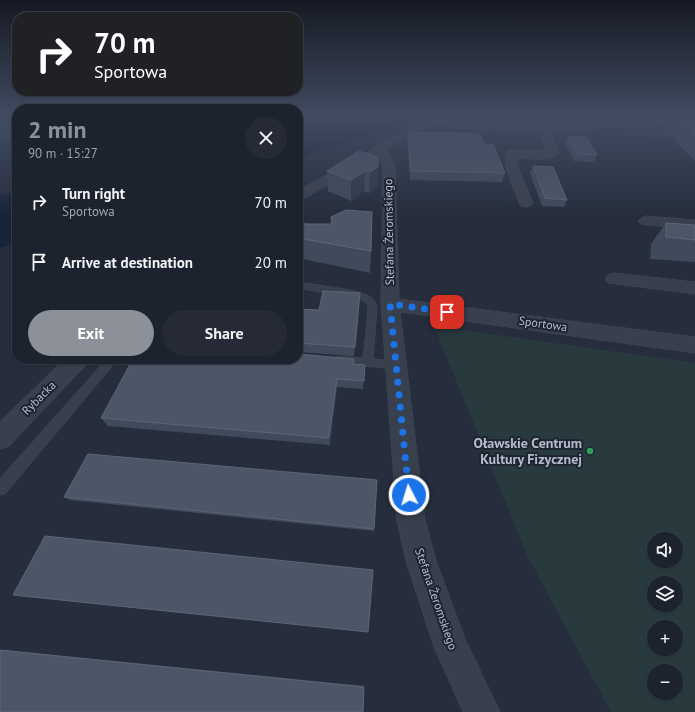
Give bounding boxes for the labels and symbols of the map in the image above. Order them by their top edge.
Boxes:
street label: Stefana Żeromskiego [380,178,397,286]
pin [430,295,464,329]
street label: Sportowa [518,313,568,334]
street label: Rybacka [19,378,59,418]
place label: Oławskie Centrum Kultury Fizycznej [473,434,582,468]
marker: Oławskie Centrum Kultury Fizycznej [585,446,595,456]
position arrow [388,474,430,516]
street label: Stefana Żeromskiego [412,546,461,652]

